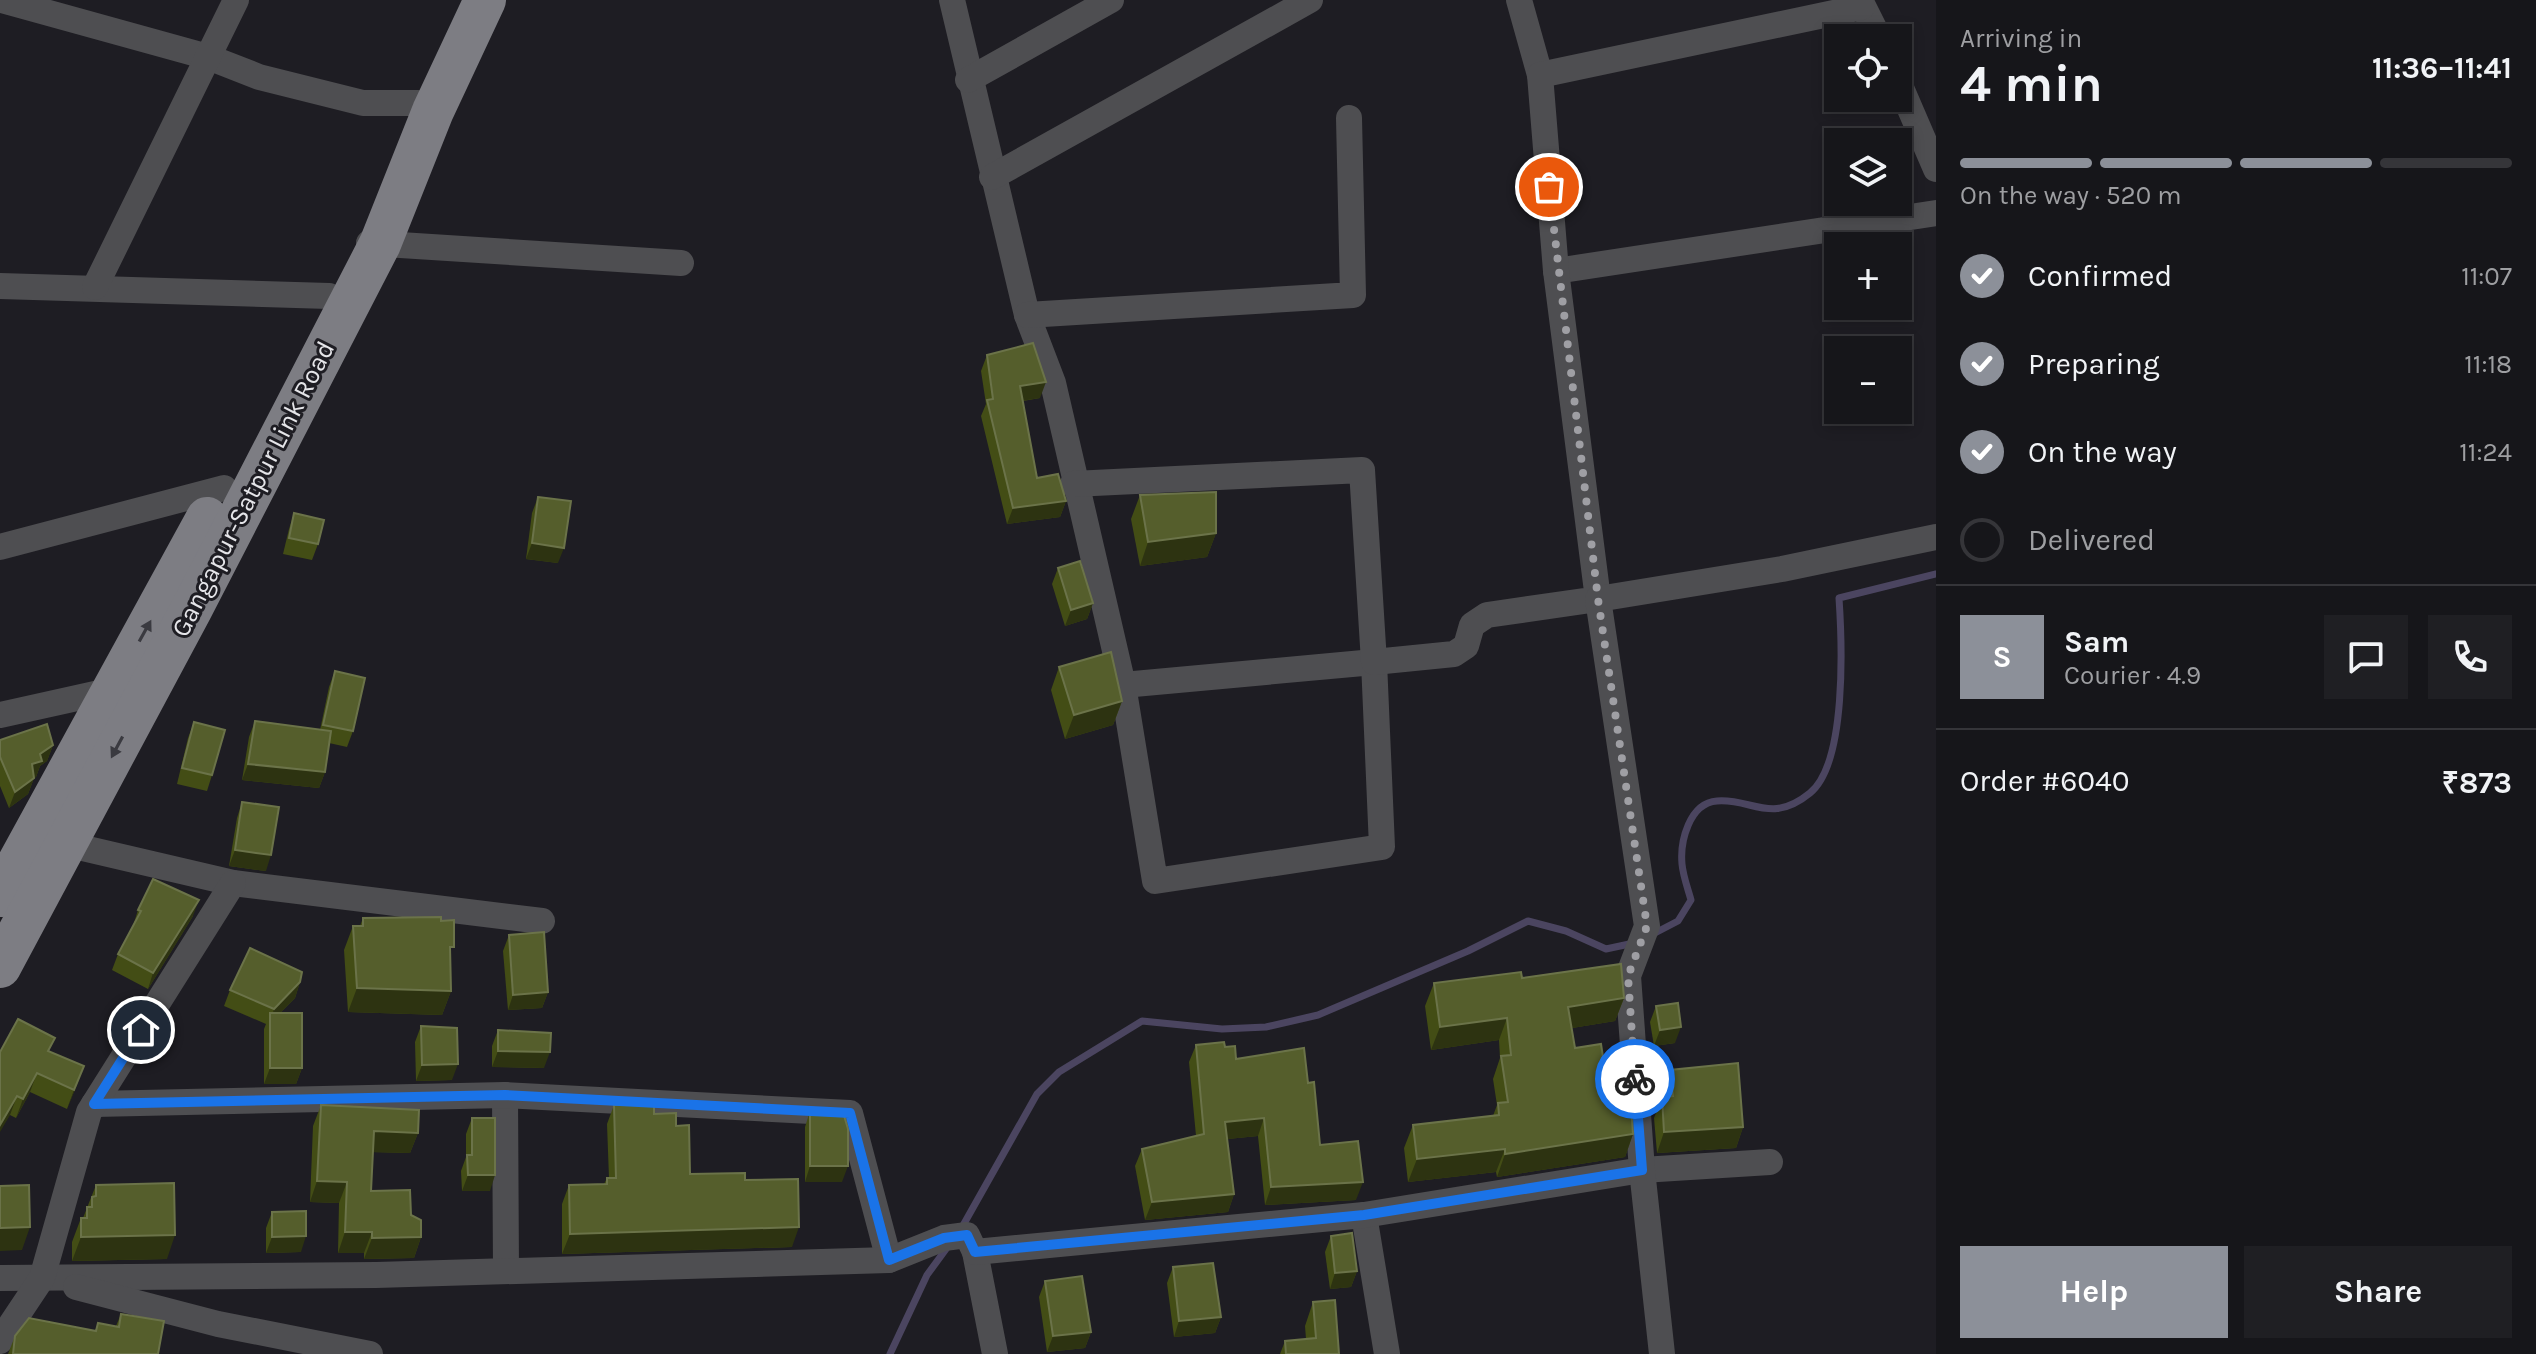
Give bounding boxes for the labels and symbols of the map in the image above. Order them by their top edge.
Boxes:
pin [1515,153,1583,221]
street label: Gangapur-Satpur Link Road [165,336,341,642]
one-way arrow [138,620,152,642]
one-way arrow [110,736,123,759]
pin [107,996,175,1064]
courier [1595,1039,1675,1119]

